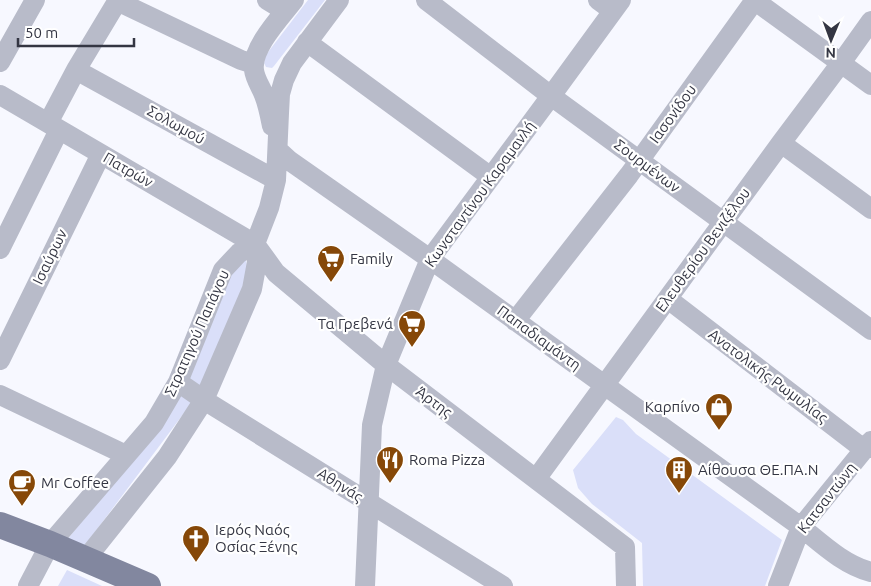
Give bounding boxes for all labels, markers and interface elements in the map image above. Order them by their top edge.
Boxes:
scale bar [18,15,134,47]
north arrow [806,15,856,65]
text: 50 m [25,24,58,41]
text: N [825,45,836,61]
street label: Ιασoνίδου [646,81,699,146]
street label: Σολωμού [145,102,208,147]
street label: Κωνσταντίνου Καραμανλή [421,117,538,270]
street label: Σουρμένων [611,135,683,196]
street label: Πατρών [100,149,156,191]
street label: Ελευθερίου Βενιζέλου [652,184,753,315]
street label: Ισαύρων [29,226,70,287]
supermarket icon: Family [316,244,346,283]
place label: Family [350,250,393,267]
street label: Στρατηγού Παπάγου [161,267,232,399]
street label: Παπαδιαμάντη [494,302,584,374]
supermarket icon: Τα Γρεβενά [397,309,427,348]
place label: Τα Γρεβενά [318,315,393,332]
street label: Ανατολικής Ρωμυλίας [705,325,831,426]
street label: Άρτης [413,383,456,421]
shop icon: Καρπίνο [704,392,734,431]
place label: Καρπίνο [645,398,700,415]
restaurant icon: Roma Pizza [375,445,405,484]
place label: Roma Pizza [409,451,485,468]
building icon: Αίθουσα ΘΕ.ΠΑ.Ν [664,455,694,494]
street label: Κατσαντώνη [794,459,859,536]
place label: Αίθουσα ΘΕ.ΠΑ.Ν [698,461,818,478]
street label: Αθηνάς [315,464,366,505]
cafe icon: Mr Coffee [7,468,37,507]
place label: Mr Coffee [41,474,109,491]
place label: Ιερός Ναός Οσίας Ξένης [215,521,297,555]
church icon: Ιερός Ναός Οσίας Ξένης [181,524,211,563]

